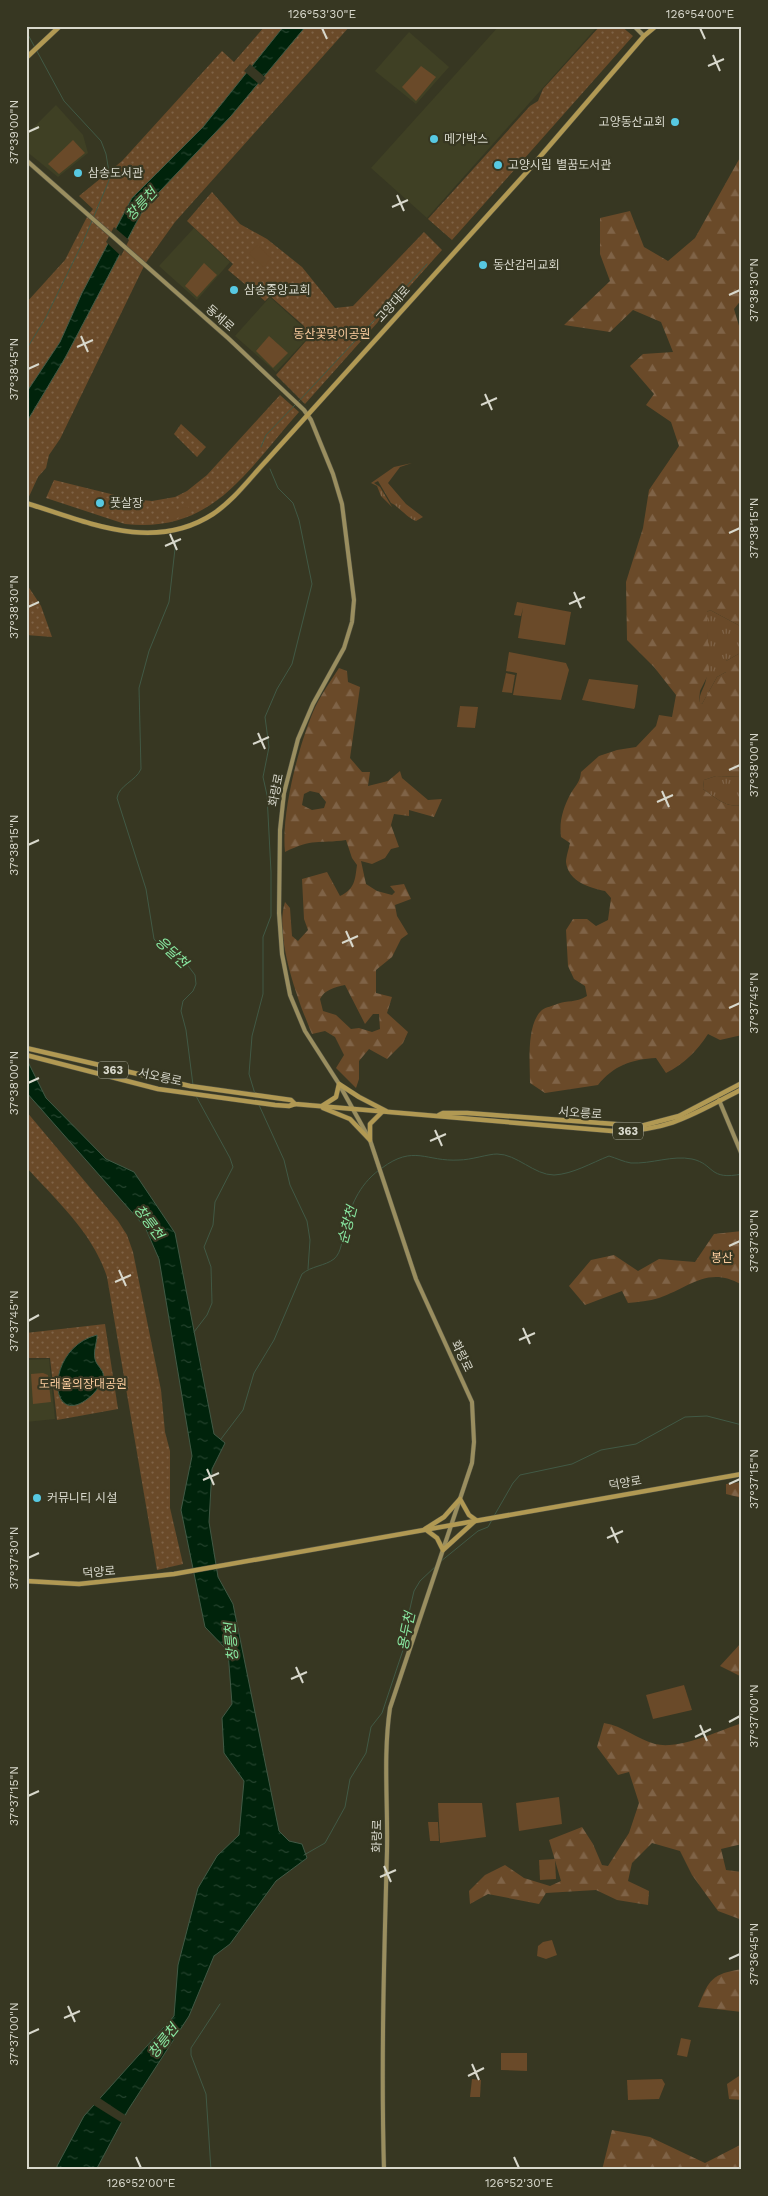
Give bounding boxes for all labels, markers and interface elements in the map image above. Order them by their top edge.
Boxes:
text: 126°53'30"E [288,7,356,21]
text: 126°54'00"E [666,7,735,21]
text: 37°39'00"N [7,100,21,164]
place label: 고양동산교회 [599,115,665,129]
marker: 고양동산교회 [669,116,681,128]
place label: 메가박스 [444,132,488,146]
marker: 메가박스 [428,133,440,145]
place label: 고양시립 별꿈도서관 [508,158,611,172]
marker: 고양시립 별꿈도서관 [492,159,504,171]
place label: 삼송도서관 [88,166,143,180]
marker: 삼송도서관 [72,167,84,179]
water label: 창릉천 [122,184,161,224]
place label: 동산감리교회 [493,258,559,272]
text: 37°38'30"N [747,258,761,322]
marker: 동산감리교회 [477,259,489,271]
place label: 삼송중앙교회 [244,283,310,297]
street label: 고양대로 [373,283,413,325]
marker: 삼송중앙교회 [228,284,240,296]
street label: 동세로 [203,302,237,334]
park label: 동산꽃맞이공원 [293,327,371,341]
text: 37°38'45"N [7,338,21,400]
place label: 풋살장 [110,496,143,510]
marker: 풋살장 [94,497,106,509]
text: 37°38'15"N [747,497,761,559]
text: 37°38'30"N [7,575,21,639]
text: 37°38'00"N [747,733,761,797]
street label: 화랑로 [266,772,286,808]
text: 37°38'15"N [7,814,21,876]
water label: 응달천 [152,933,192,972]
text: 37°37'45"N [747,972,761,1034]
text: 37°38'00"N [7,1051,21,1115]
road number: 363 [98,1062,128,1078]
street label: 서오릉로 [137,1066,183,1088]
street label: 서오릉로 [557,1104,603,1122]
road number: 363 [613,1122,643,1140]
water label: 창릉천 [131,1202,168,1243]
water label: 순창천 [334,1203,360,1246]
text: 37°37'30"N [747,1210,761,1272]
park label: 봉산 [711,1251,733,1265]
text: 37°37'45"N [7,1290,21,1352]
street label: 화랑로 [448,1338,476,1374]
park label: 도래울의장대공원 [39,1377,127,1391]
text: 37°37'15"N [747,1449,761,1509]
street label: 덕양로 [607,1473,643,1493]
place label: 커뮤니티 시설 [47,1491,117,1505]
marker: 커뮤니티 시설 [31,1492,43,1504]
text: 37°37'30"N [7,1527,21,1589]
street label: 덕양로 [82,1564,116,1580]
water label: 용두천 [394,1609,418,1652]
water label: 창릉천 [221,1621,241,1662]
text: 37°37'00"N [747,1684,761,1748]
text: 37°37'15"N [7,1766,21,1826]
street label: 화랑로 [370,1819,384,1853]
text: 37°36'45"N [747,1923,761,1985]
text: 37°37'00"N [7,2002,21,2066]
water label: 창릉천 [145,2020,182,2061]
text: 126°52'00"E [107,2176,176,2190]
text: 126°52'30"E [485,2176,553,2190]

